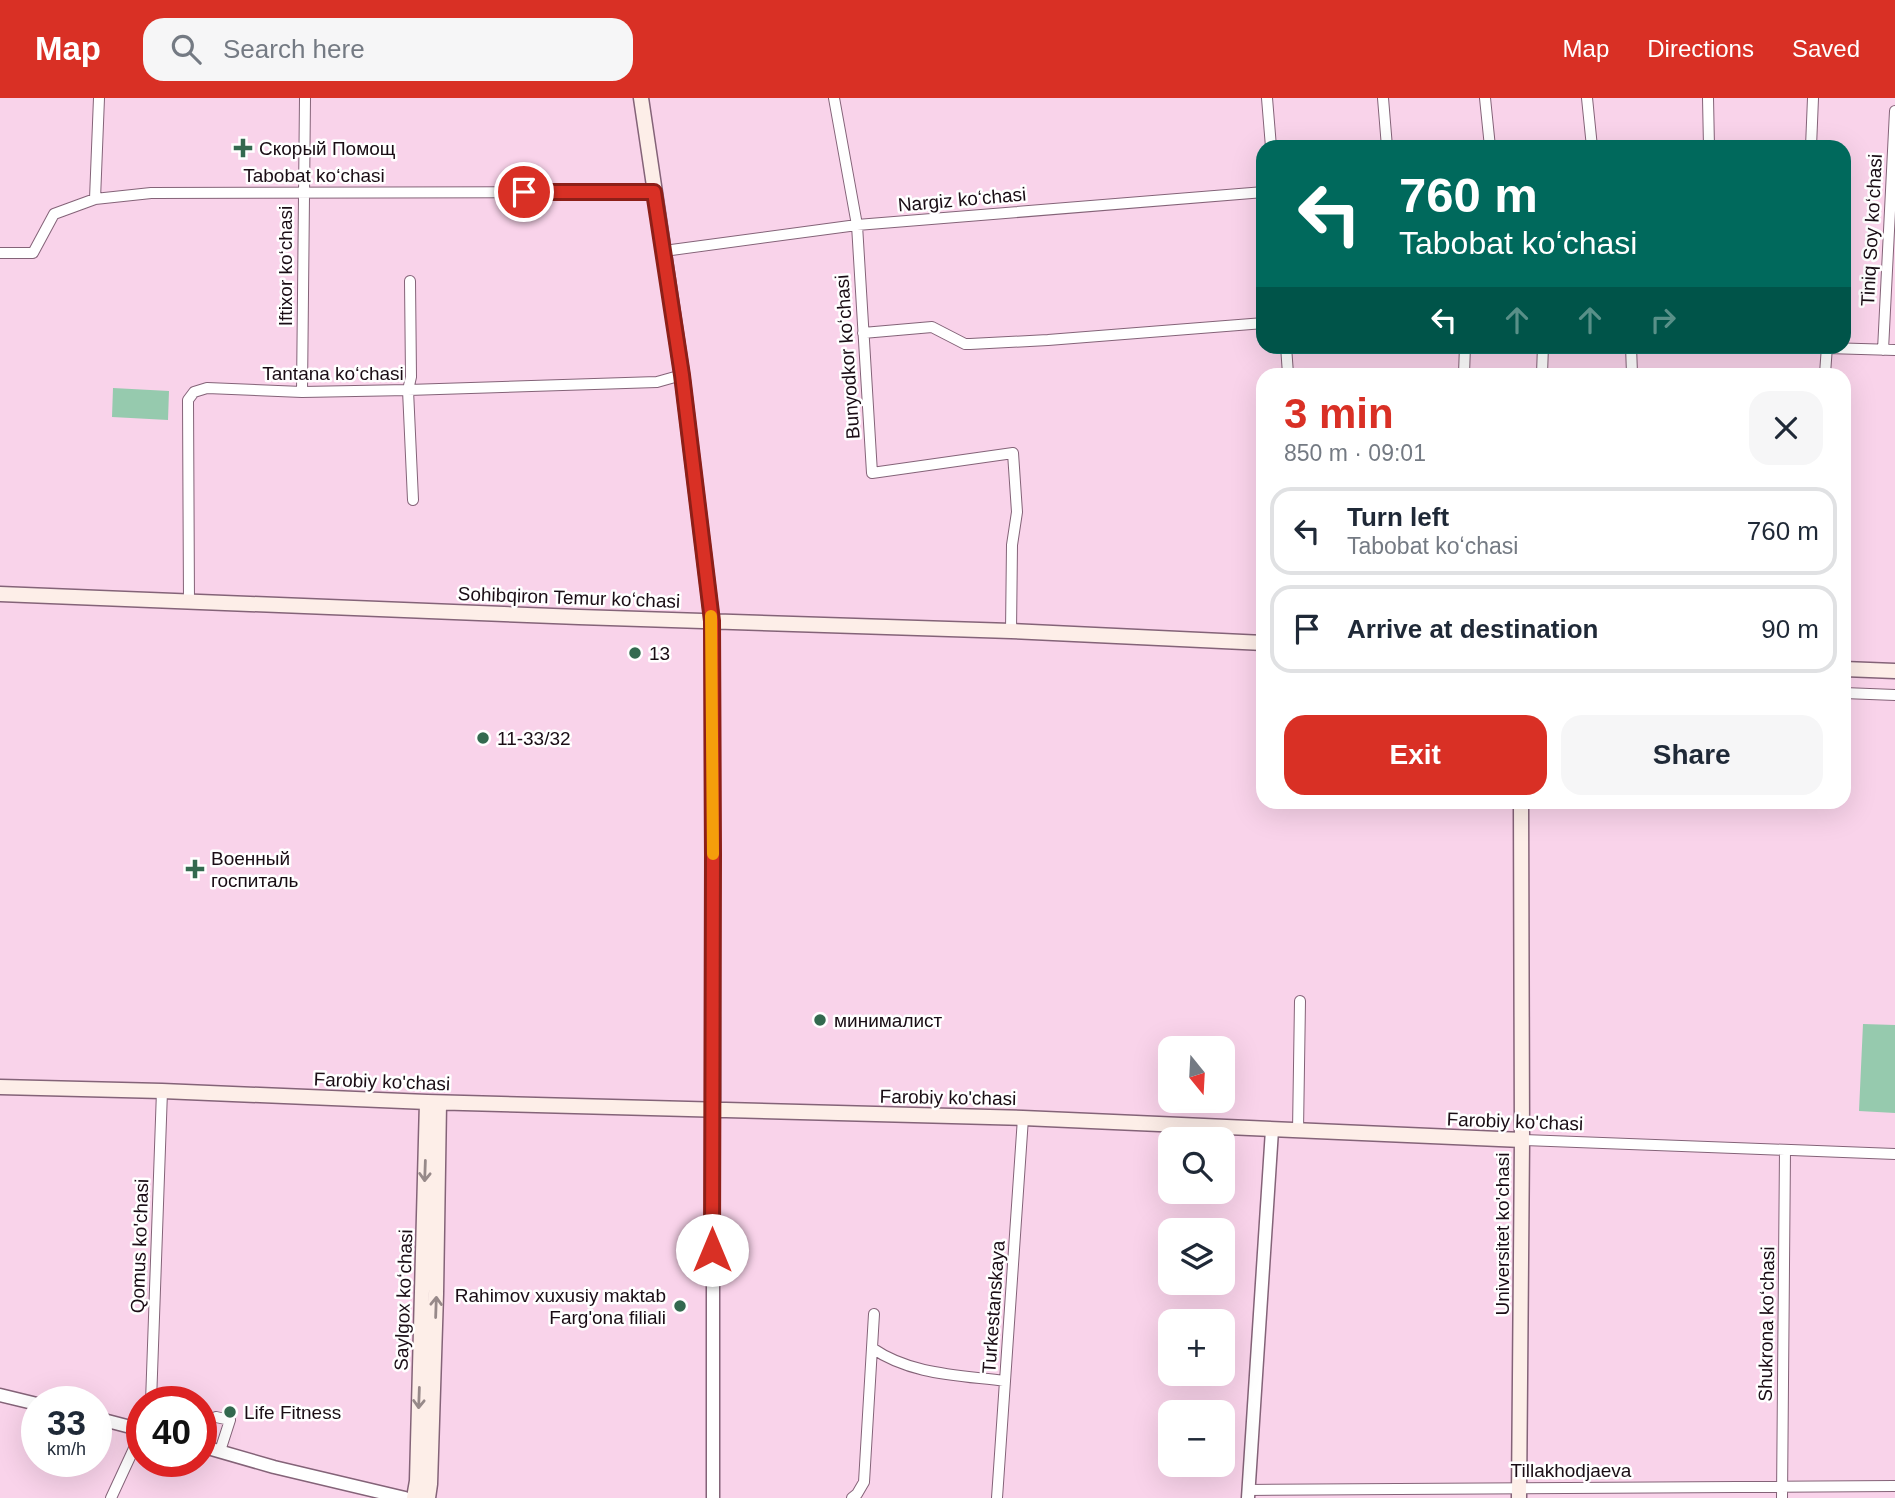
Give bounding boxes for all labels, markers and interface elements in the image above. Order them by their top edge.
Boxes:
search box [143,18,633,81]
text: Map [35,30,101,67]
icon: search [167,30,205,68]
text: Search here [223,34,365,64]
text: Map [1563,35,1609,62]
text: Directions [1647,35,1754,62]
text: Saved [1792,35,1860,62]
marker: Скорый Помощ [233,138,253,158]
place label: Скорый Помощ [259,138,396,159]
street label: Tiniq Soy koʻchasi [1857,153,1886,307]
pin [494,162,554,222]
street label: Tabobat koʻchasi [243,165,385,186]
icon: left [1284,168,1375,259]
text: 760 m [1399,168,1538,222]
icon: arrive [505,173,543,211]
street label: Nargiz koʻchasi [897,183,1027,216]
street label: Iftixor koʻchasi [275,206,296,326]
text: Tabobat koʻchasi [1399,225,1637,261]
street label: Bunyodkor koʻchasi [831,274,864,440]
icon: left [1425,301,1463,339]
icon: ahead [1498,301,1536,339]
icon: ahead [1571,301,1609,339]
icon: right [1644,301,1682,339]
street label: Tantana koʻchasi [262,363,404,384]
text: 3 min [1284,390,1394,437]
button: close [1749,391,1823,465]
text: 850 m · 09:01 [1284,440,1426,466]
text: Turn left [1347,502,1449,532]
icon: left [1288,512,1326,550]
text: 760 m [1747,516,1819,546]
text: Tabobat koʻchasi [1347,533,1518,559]
street label: Sohibqiron Temur koʻchasi [457,583,681,612]
icon: arrive [1288,610,1326,648]
text: Arrive at destination [1347,614,1598,644]
text: 90 m [1761,614,1819,644]
place label: 13 [649,643,670,664]
marker: 13 [627,645,643,661]
button: Exit [1284,715,1547,795]
button: Share [1561,715,1823,795]
place label: 11-33/32 [497,728,571,749]
marker: 11-33/32 [475,730,491,746]
place label: Военный госпиталь [211,848,299,891]
marker: Военный госпиталь [185,859,205,879]
place label: минималист [834,1010,943,1031]
marker: минималист [812,1012,828,1028]
north arrow [1158,1036,1236,1113]
map controls [1158,1036,1235,1477]
street label: Farobiy ko'chasi [313,1069,451,1094]
street label: Farobiy ko'chasi [879,1086,1017,1109]
street label: Farobiy ko'chasi [1446,1109,1584,1134]
button: search [1158,1127,1235,1204]
street label: Universitet ko'chasi [1492,1152,1513,1316]
one-way arrow [419,1159,432,1182]
street label: Qomus ko'chasi [127,1178,152,1314]
position arrow [675,1213,749,1287]
button: layers [1158,1218,1235,1295]
street label: Saylgox koʻchasi [391,1229,416,1371]
street label: Turkestanskaya [978,1239,1009,1374]
street label: Shukrona koʻchasi [1755,1246,1778,1402]
place label: Rahimov xuxusiy maktab Farg'ona filiali [455,1285,666,1328]
one-way arrow [429,1296,442,1319]
marker: Rahimov xuxusiy maktab Farg'ona filiali [672,1298,688,1314]
button: + [1158,1309,1235,1386]
speed limit sign: 40 [126,1386,217,1477]
one-way arrow [413,1386,426,1409]
button: − [1158,1400,1235,1477]
place label: Life Fitness [244,1402,341,1423]
text: 33 [47,1403,86,1442]
marker: Life Fitness [222,1404,238,1420]
text: km/h [47,1439,86,1459]
street label: Tillakhodjaeva [1511,1460,1632,1481]

